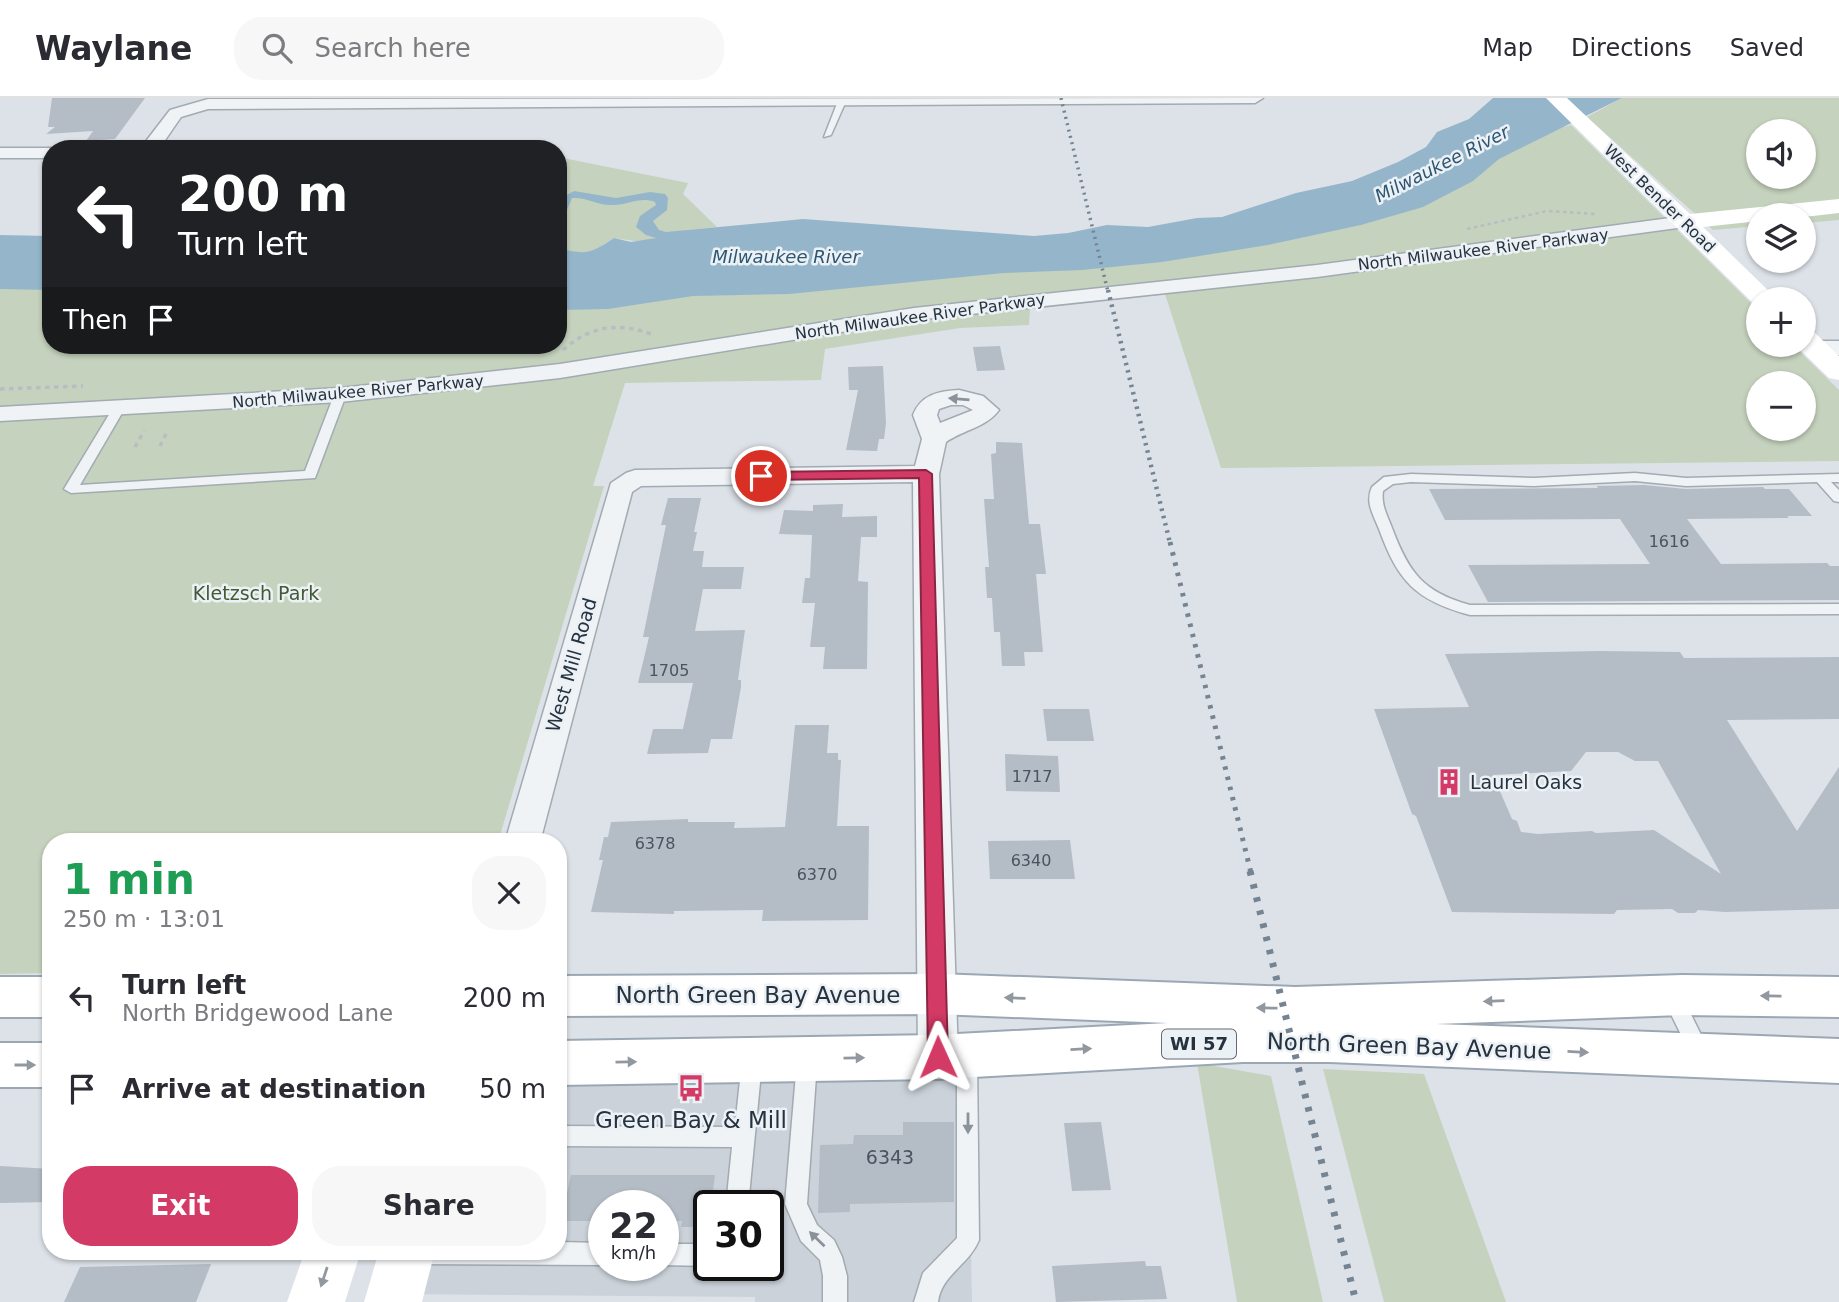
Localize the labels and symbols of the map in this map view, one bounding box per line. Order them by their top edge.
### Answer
water label: Milwaukee River [1371,120,1514,206]
street label: West Bender Road [1600,140,1719,256]
street label: North Milwaukee River Parkway [1357,225,1610,274]
water label: Milwaukee River [712,246,861,267]
street label: North Milwaukee River Parkway [794,290,1046,343]
street label: North Milwaukee River Parkway [231,371,485,412]
one-way arrow [948,393,970,404]
pin [731,446,791,506]
house number: 1616 [1649,532,1689,551]
park label: Kletzsch Park [193,582,319,604]
street label: West Mill Road [541,595,601,735]
house number: 1705 [649,661,689,680]
house number: 1717 [1012,767,1052,786]
building icon: Laurel Oaks [1434,767,1464,797]
place label: Laurel Oaks [1470,771,1582,793]
house number: 6378 [635,834,675,853]
house number: 6340 [1011,851,1051,870]
house number: 6370 [797,865,837,884]
street label: North Green Bay Avenue [616,982,900,1008]
one-way arrow [1760,990,1782,1002]
one-way arrow [1004,992,1026,1003]
one-way arrow [1483,996,1505,1007]
one-way arrow [1256,1002,1278,1014]
position arrow [901,1020,975,1094]
street label: North Green Bay Avenue [1266,1028,1552,1064]
road number: WI 57 [1162,1029,1236,1058]
one-way arrow [1070,1044,1092,1055]
one-way arrow [1567,1047,1589,1058]
one-way arrow [843,1052,865,1064]
one-way arrow [616,1056,638,1068]
one-way arrow [15,1059,37,1071]
bus stop icon: Green Bay & Mill [676,1073,706,1103]
place label: Green Bay & Mill [595,1107,787,1133]
one-way arrow [962,1113,974,1135]
house number: 6343 [866,1146,914,1168]
speed limit sign: 30 [693,1190,784,1281]
one-way arrow [809,1232,826,1248]
one-way arrow [319,1266,329,1287]

